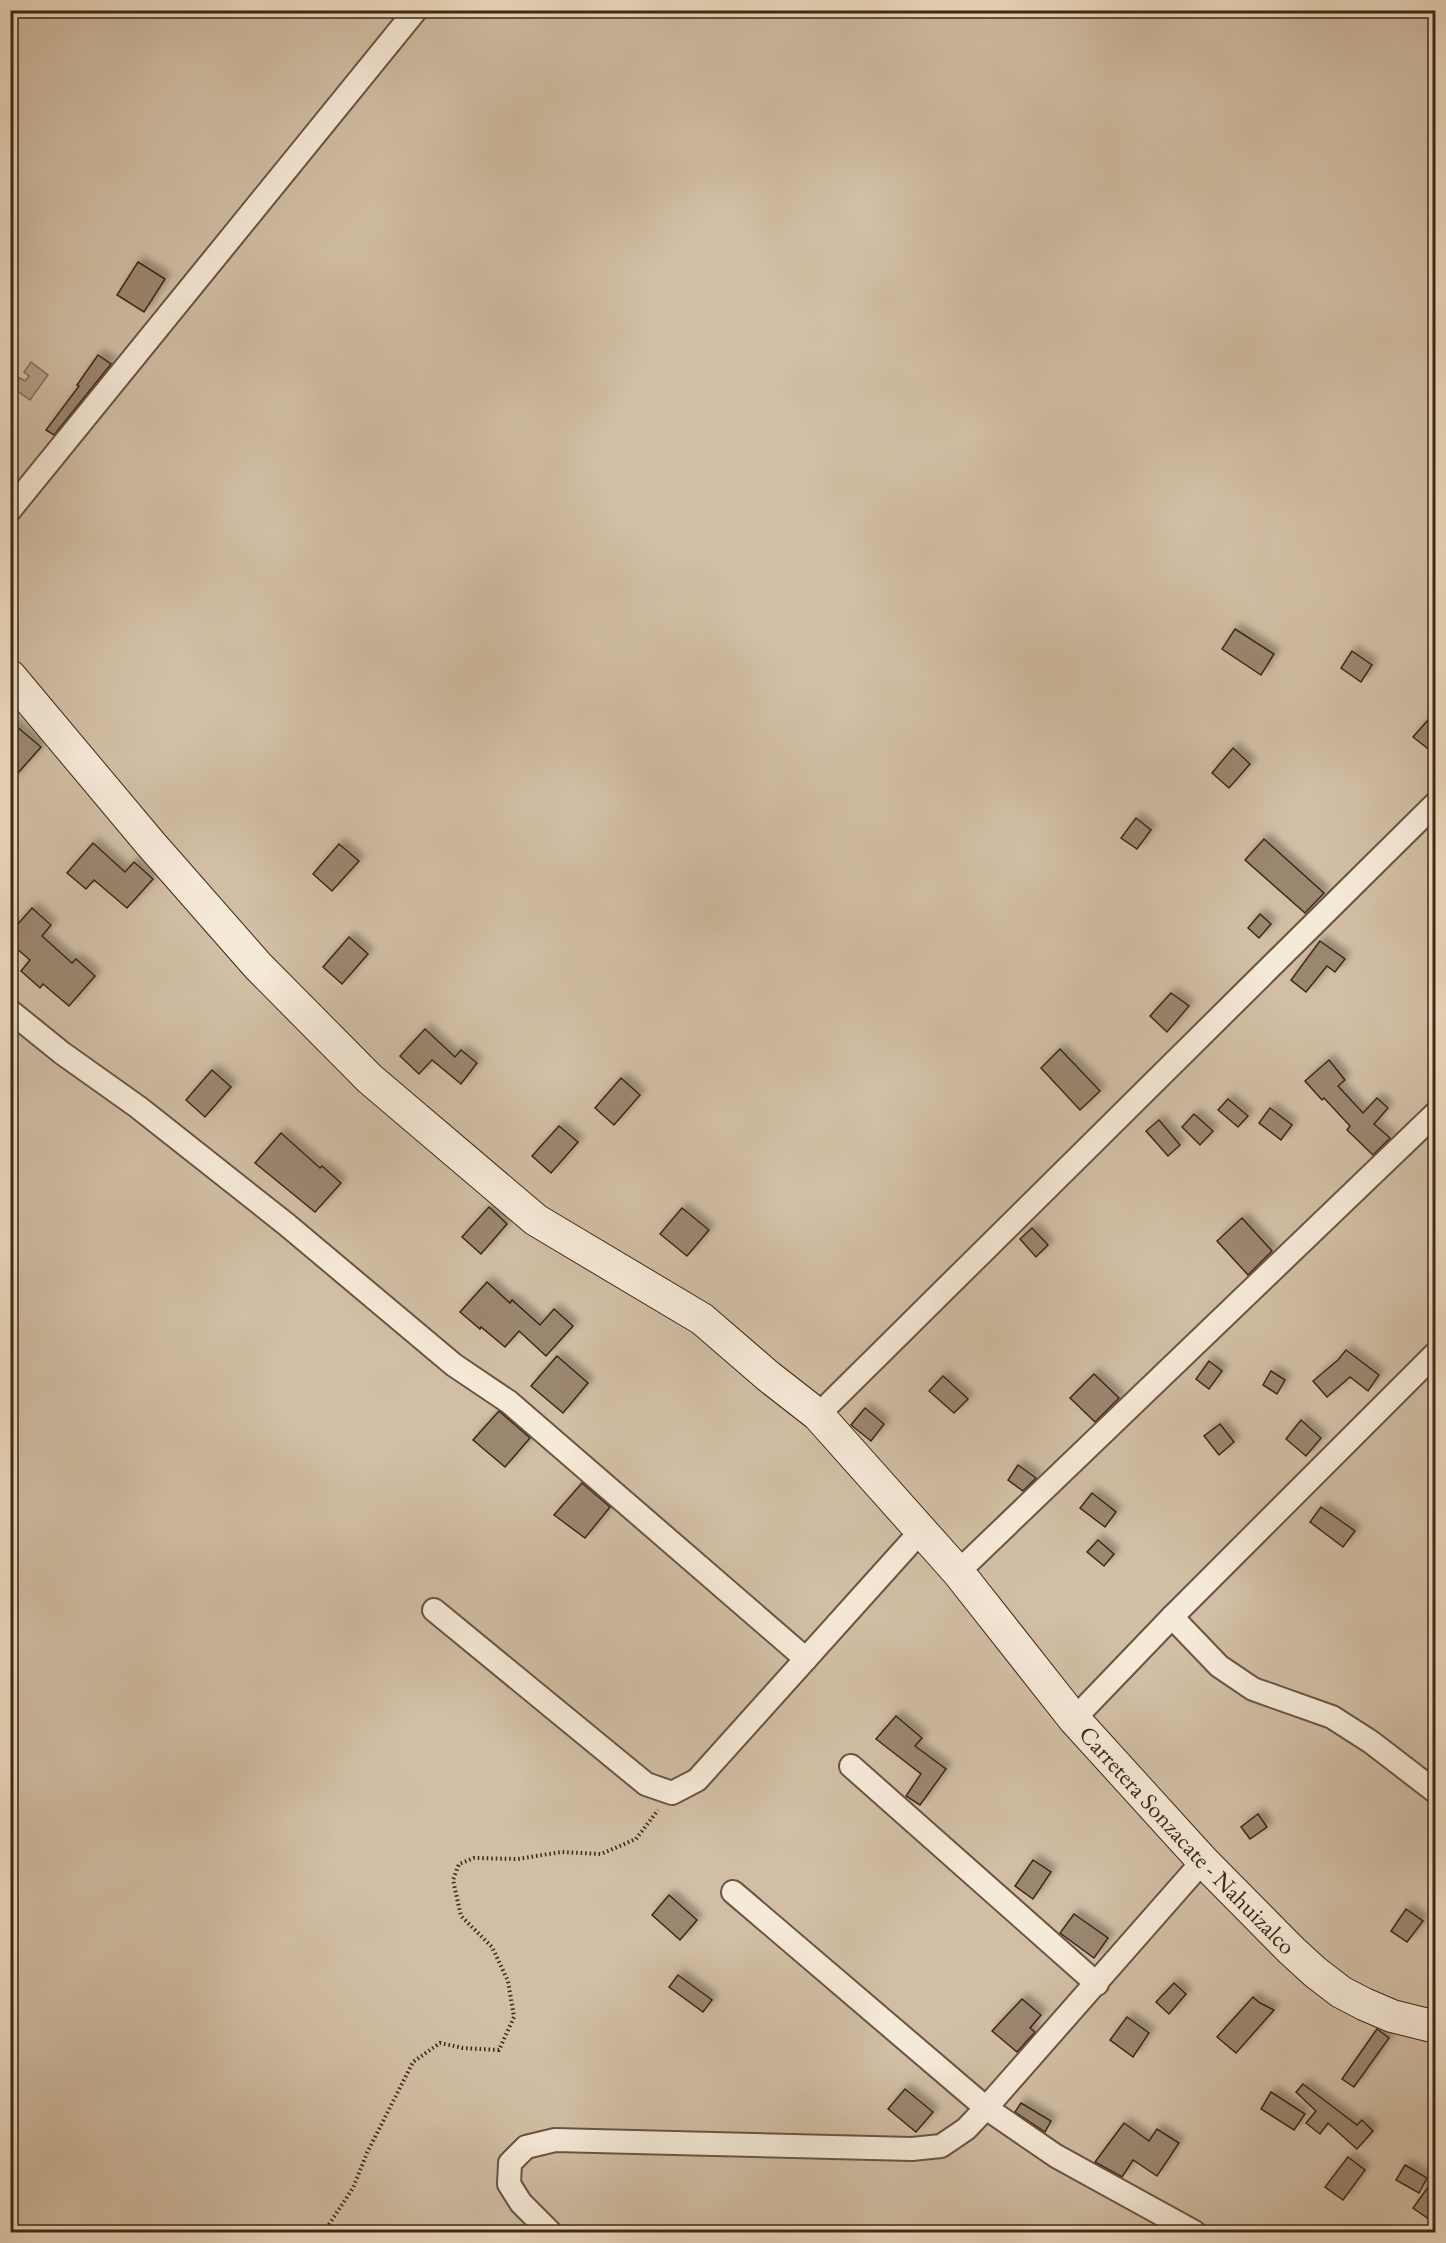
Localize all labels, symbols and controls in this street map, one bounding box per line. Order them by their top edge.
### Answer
street label: Carretera Sonzacate - Nahuizalco [1073,1719,1303,1961]

